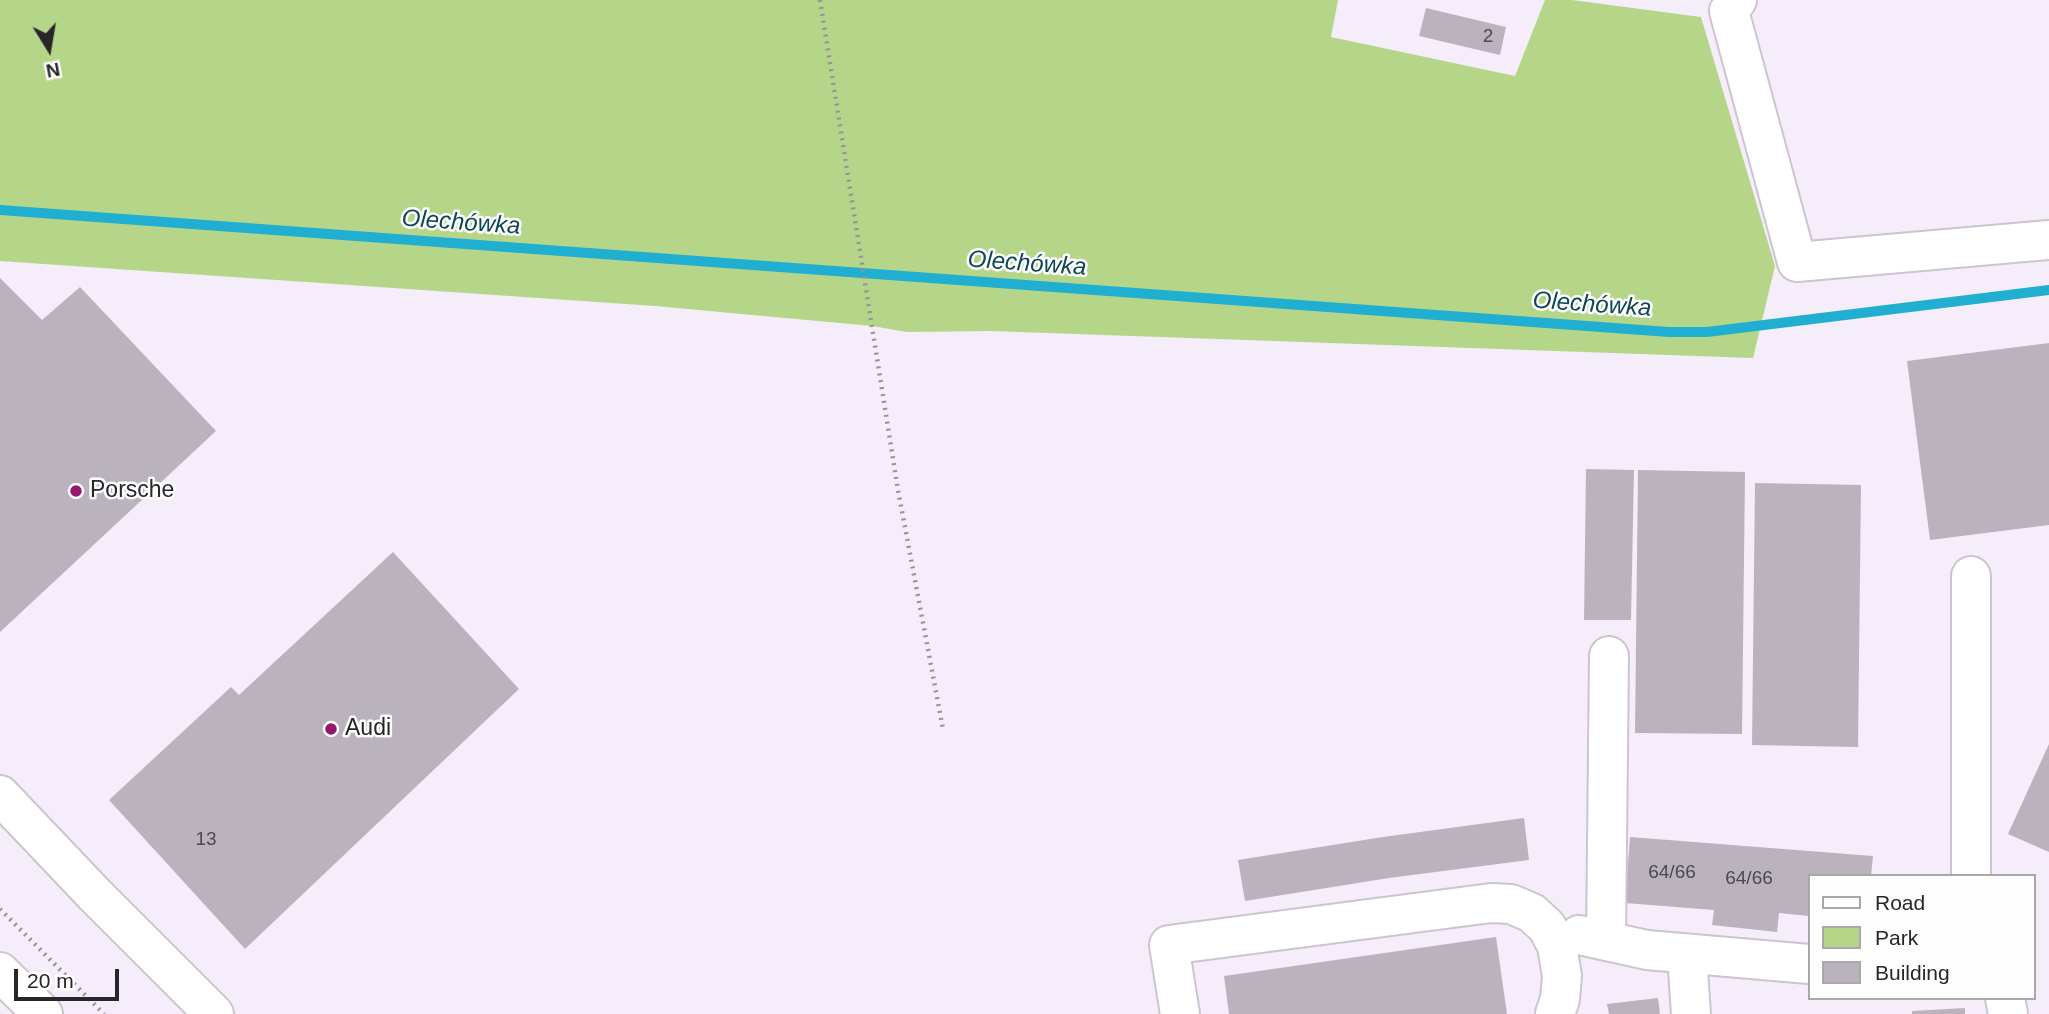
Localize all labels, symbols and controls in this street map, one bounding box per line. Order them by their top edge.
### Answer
north arrow [14,14,84,84]
house number: 2 [1483,26,1493,48]
text: N [44,58,62,82]
water label: Olechówka [401,204,521,242]
water label: Olechówka [967,245,1087,283]
water label: Olechówka [1532,286,1652,324]
place label: Porsche [90,477,174,505]
marker: Porsche [68,483,84,499]
place label: Audi [345,715,391,743]
marker: Audi [323,721,339,737]
house number: 13 [195,829,217,851]
house number: 64/66 [1648,862,1696,884]
house number: 64/66 [1725,868,1773,890]
legend [1808,874,2035,1000]
text: Road [1875,891,1925,914]
text: Park [1875,926,1918,949]
scale bar [18,954,122,998]
text: Building [1875,961,1950,984]
text: 20 m [27,969,74,992]

